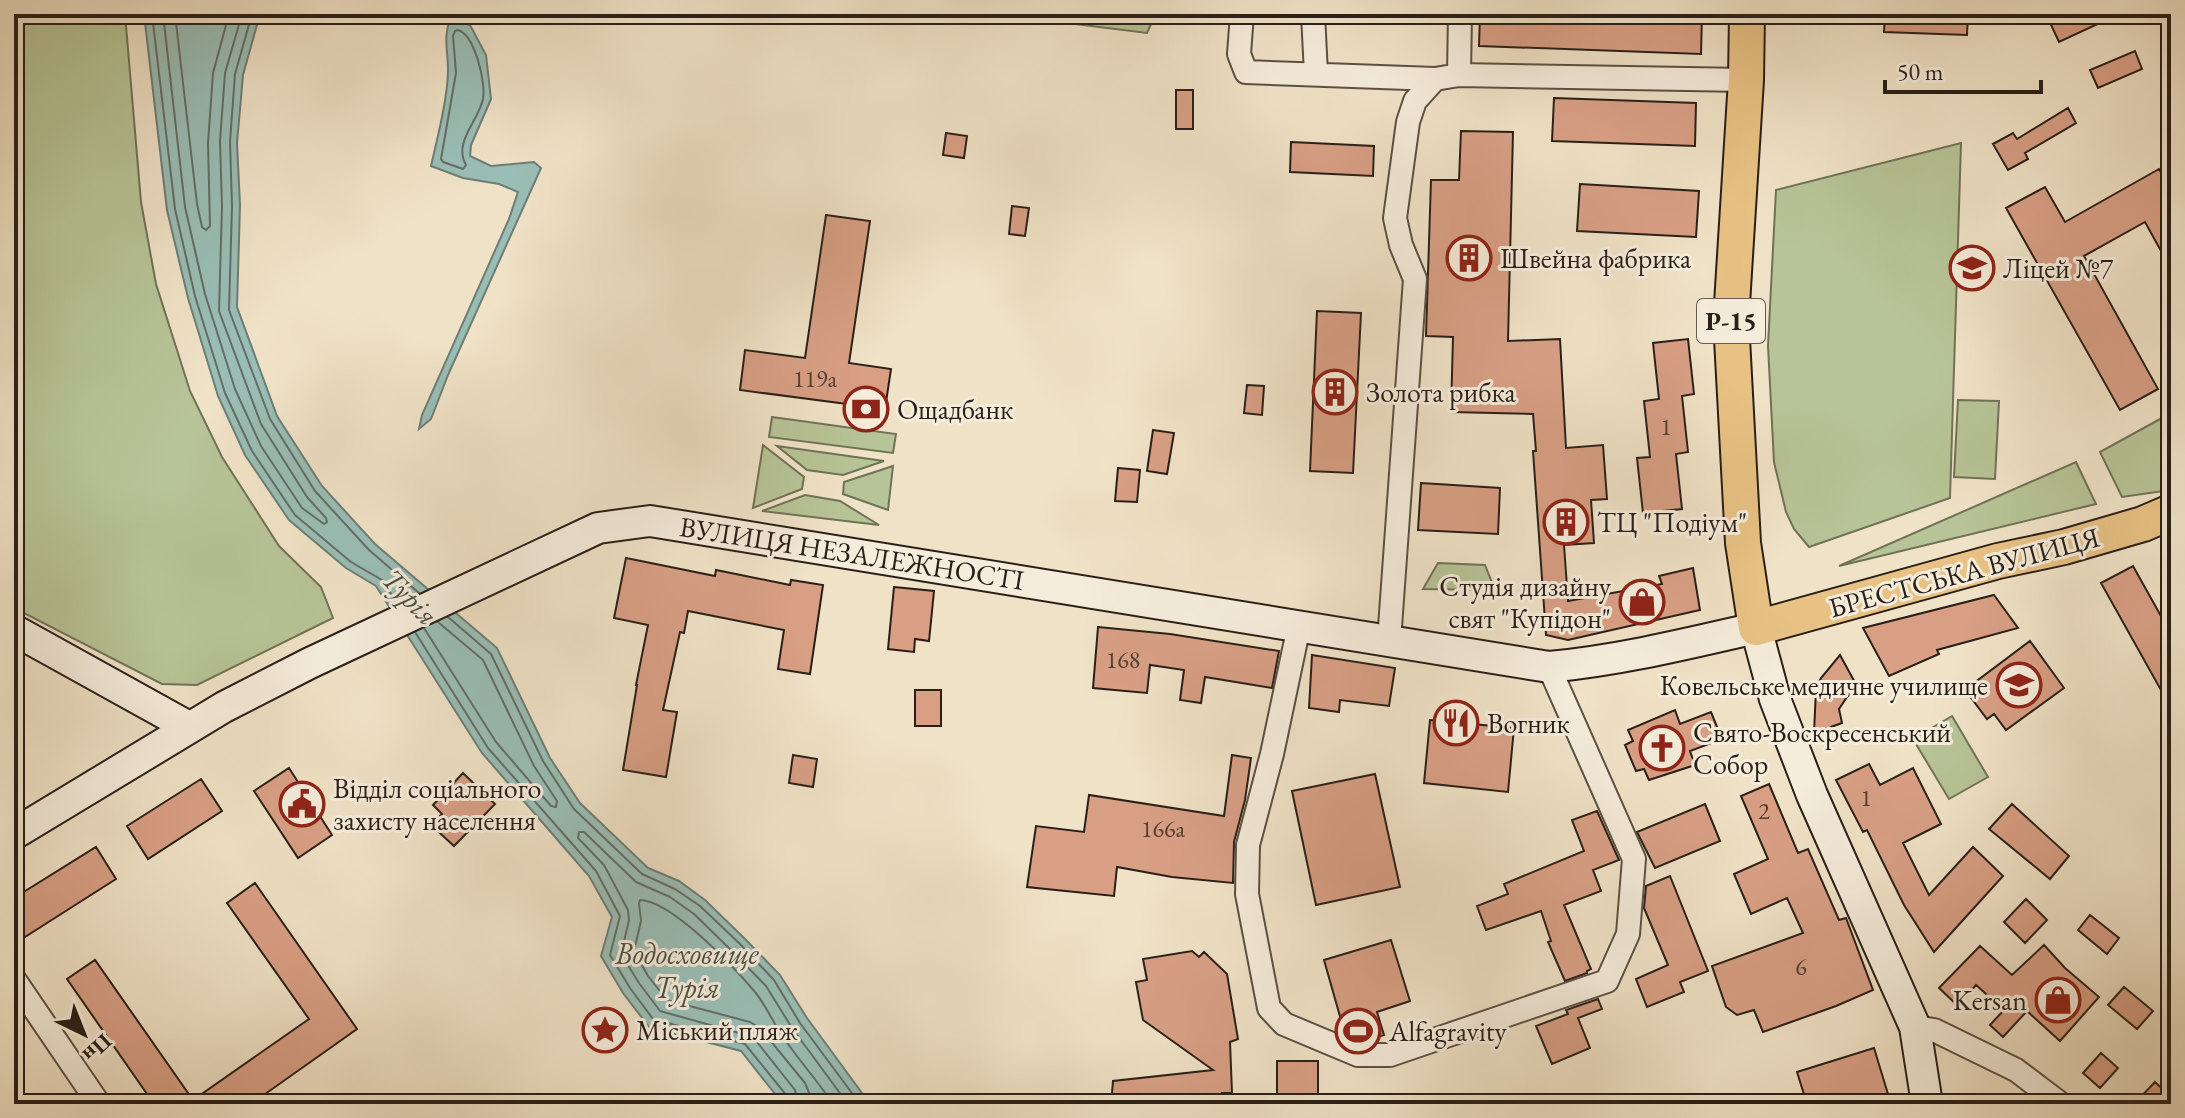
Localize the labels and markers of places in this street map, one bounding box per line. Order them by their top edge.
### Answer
building icon: Швейна фабрика [1445,234,1493,282]
place label: Швейна фабрика [1500,240,1692,276]
school or university icon: Ліцей №7 [1948,244,1996,292]
place label: Ліцей №7 [2003,250,2114,286]
building icon: Золота рибка [1311,368,1359,416]
place label: Золота рибка [1366,374,1517,410]
bank icon: Ощадбанк [842,385,890,433]
place label: Ощадбанк [897,391,1013,427]
building icon: ТЦ "Подіум" [1542,498,1590,546]
place label: ТЦ "Подіум" [1597,504,1747,540]
place label: Студія дизайну свят "Купідон" [1439,568,1612,636]
shop icon: Студія дизайну свят "Купідон" [1618,578,1666,626]
school or university icon: Ковельське медичне училище [1995,661,2043,709]
place label: Ковельське медичне училище [1660,667,1988,703]
restaurant icon: Вогник [1432,699,1480,747]
place label: Вогник [1487,705,1570,741]
place label: Свято-Воскресенський Собор [1693,714,1951,782]
church icon: Свято-Воскресенський Собор [1638,724,1686,772]
place label: Відділ соціального захисту населення [333,770,541,838]
public building icon: Відділ соціального захисту населення [278,780,326,828]
shop icon: Kersan [2034,976,2082,1024]
place label: Kersan [1953,982,2027,1018]
place icon: Міський пляж [581,1006,629,1054]
sports icon: Alfagravity [1334,1007,1382,1055]
place label: Міський пляж [636,1012,799,1048]
place label: Alfagravity [1388,1013,1508,1049]

